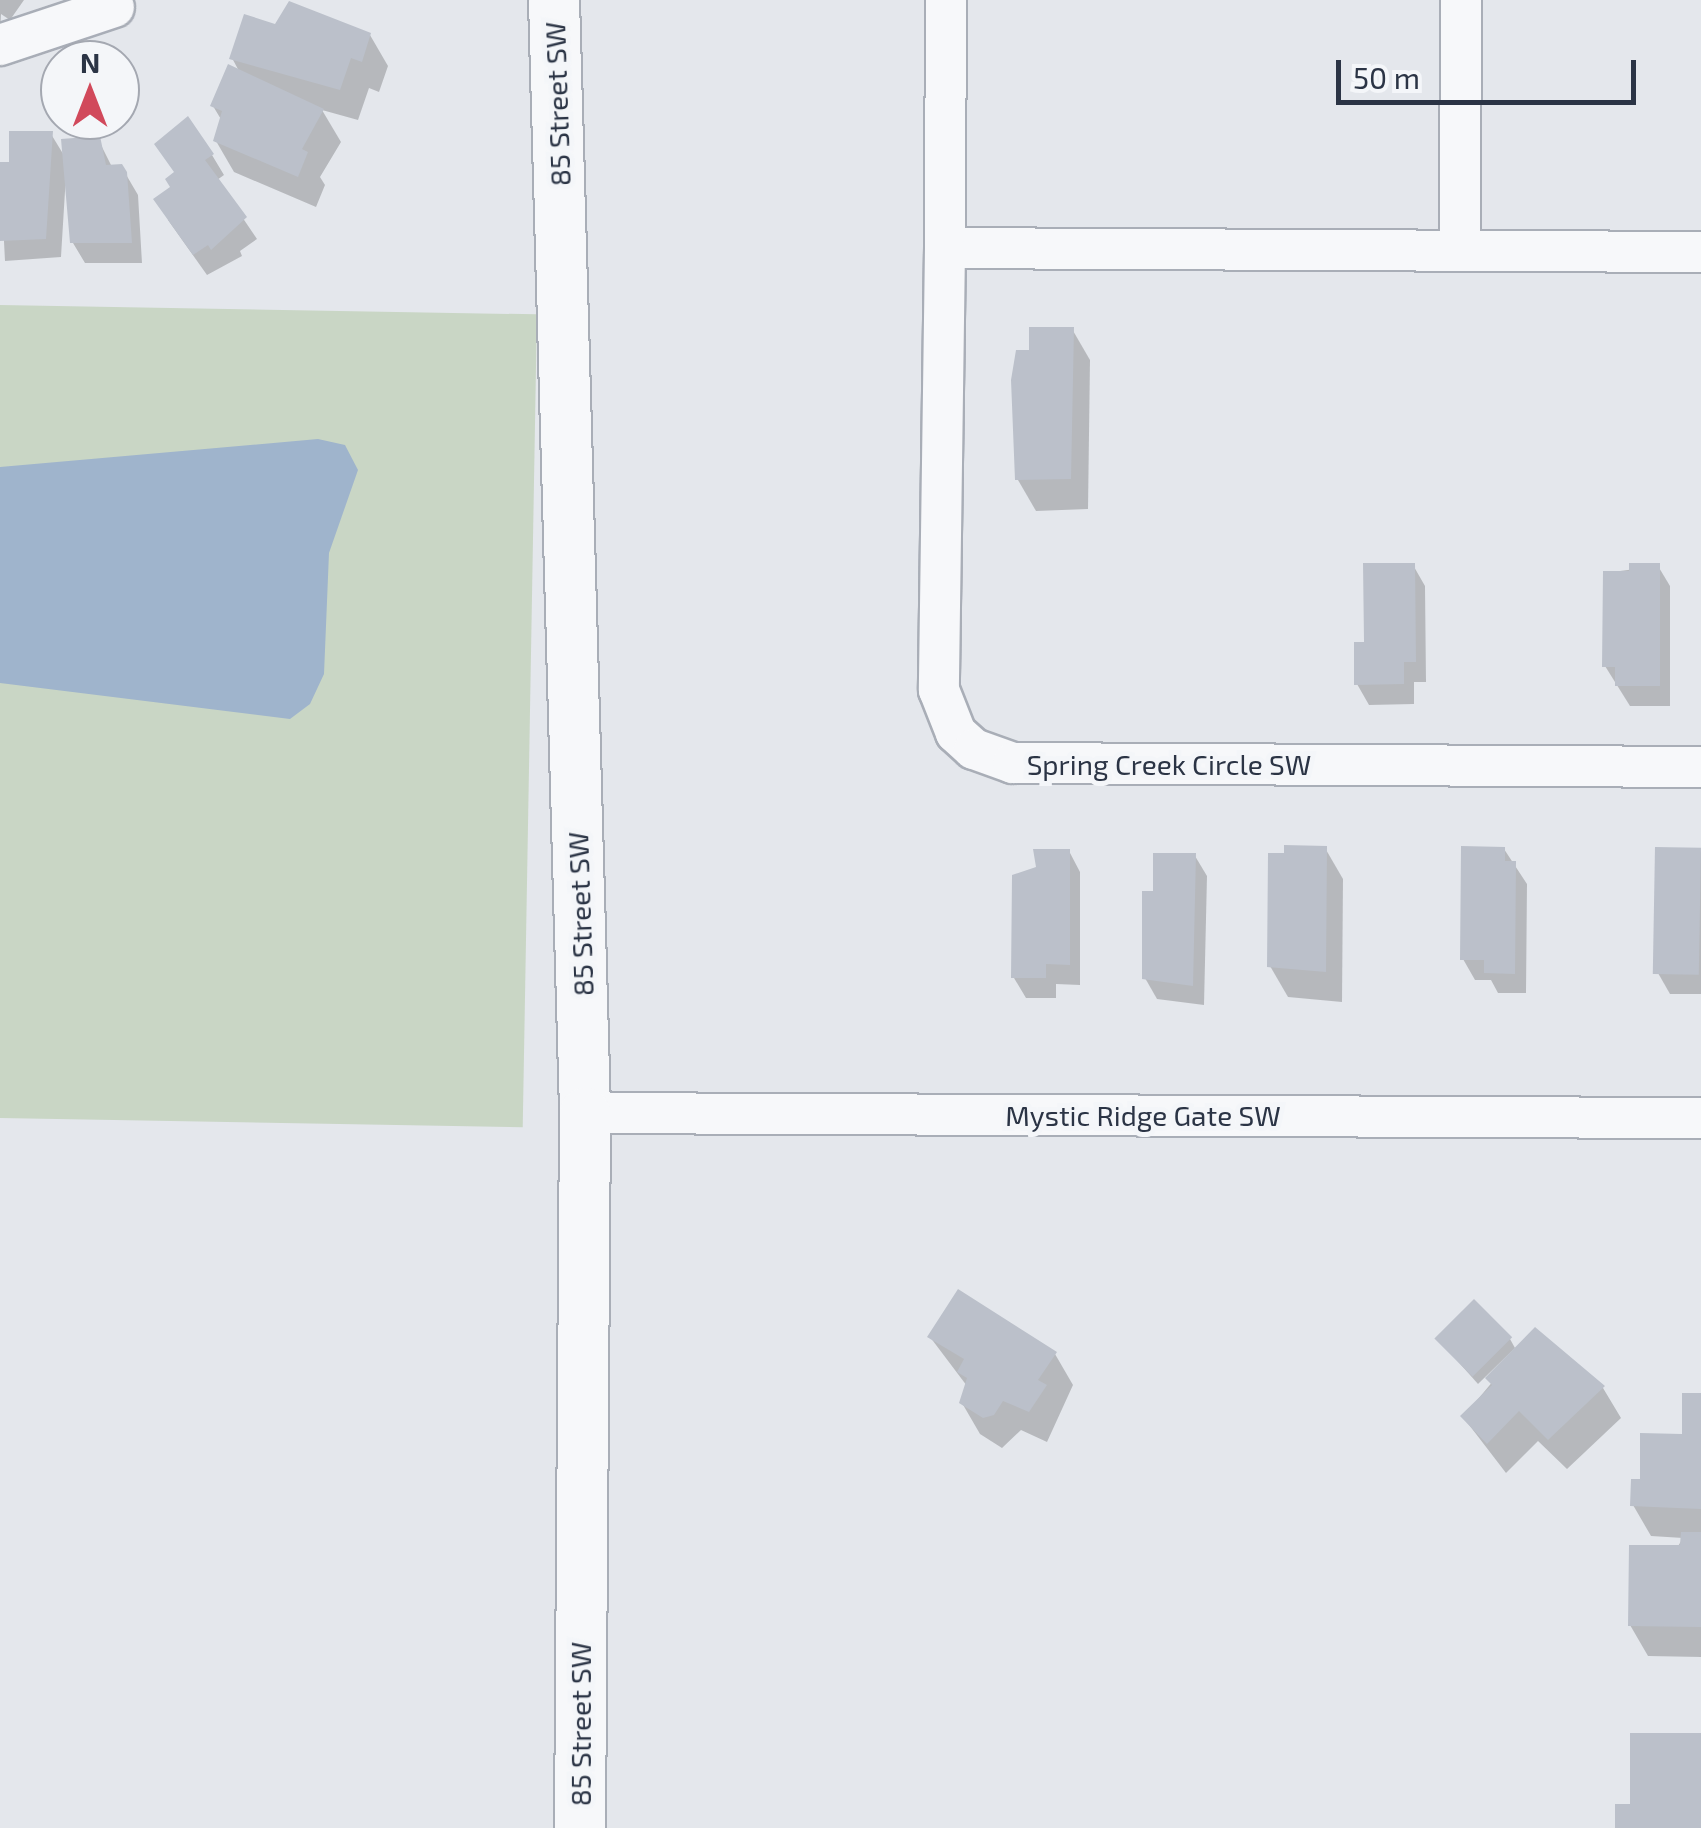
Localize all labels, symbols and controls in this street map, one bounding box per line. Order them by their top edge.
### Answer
street label: 85 Street SW [537,21,577,187]
north arrow [40,40,140,140]
scale bar [1341,40,1641,102]
text: N [80,45,100,79]
text: 50 m [1353,59,1420,95]
street label: Spring Creek Circle SW [1027,747,1311,781]
street label: 85 Street SW [560,831,600,997]
street label: Mystic Ridge Gate SW [1005,1098,1281,1132]
street label: 85 Street SW [563,1642,597,1806]

